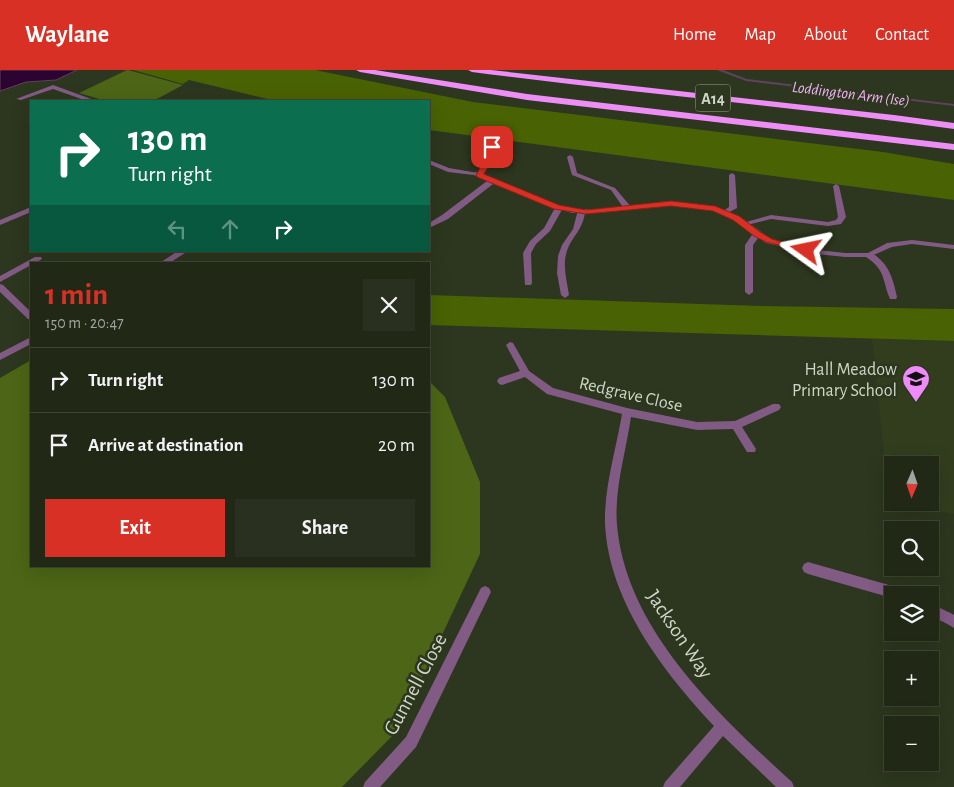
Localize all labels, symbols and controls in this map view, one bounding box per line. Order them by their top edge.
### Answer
text: Waylane [25,23,109,47]
text: Home [673,26,716,44]
text: Map [744,26,776,44]
text: About [804,26,847,44]
text: Contact [875,26,929,44]
water label: Loddington Arm (Ise) [791,79,911,109]
road number: A14 [696,84,730,112]
icon: right [45,120,110,185]
text: 130 m [128,122,207,157]
pin [471,126,513,168]
icon: arrive [478,133,506,161]
text: Turn right [128,163,212,185]
icon: left [163,215,191,243]
icon: ahead [216,215,244,243]
icon: right [269,215,297,243]
position arrow [779,223,831,275]
button: close [363,279,415,331]
text: 1 min [45,280,108,310]
text: 150 m · 20:47 [45,315,124,331]
place label: Hall Meadow Primary School [792,361,897,400]
school or university icon: Hall Meadow Primary School [901,364,931,403]
icon: right [45,366,73,394]
text: Turn right [88,371,163,390]
text: 130 m [372,371,415,390]
street label: Redgrave Close [577,374,684,416]
icon: arrive [45,431,73,459]
text: Arrive at destination [88,436,244,455]
text: 20 m [378,436,415,455]
north arrow [884,456,939,511]
map controls [884,456,939,771]
button: Exit [45,499,225,557]
button: Share [235,499,415,557]
button: search [884,521,939,576]
street label: Jackson Way [642,586,717,682]
button: layers [884,586,939,641]
street label: Gunnell Close [380,630,451,738]
button: + [884,651,939,706]
button: − [884,716,939,771]

